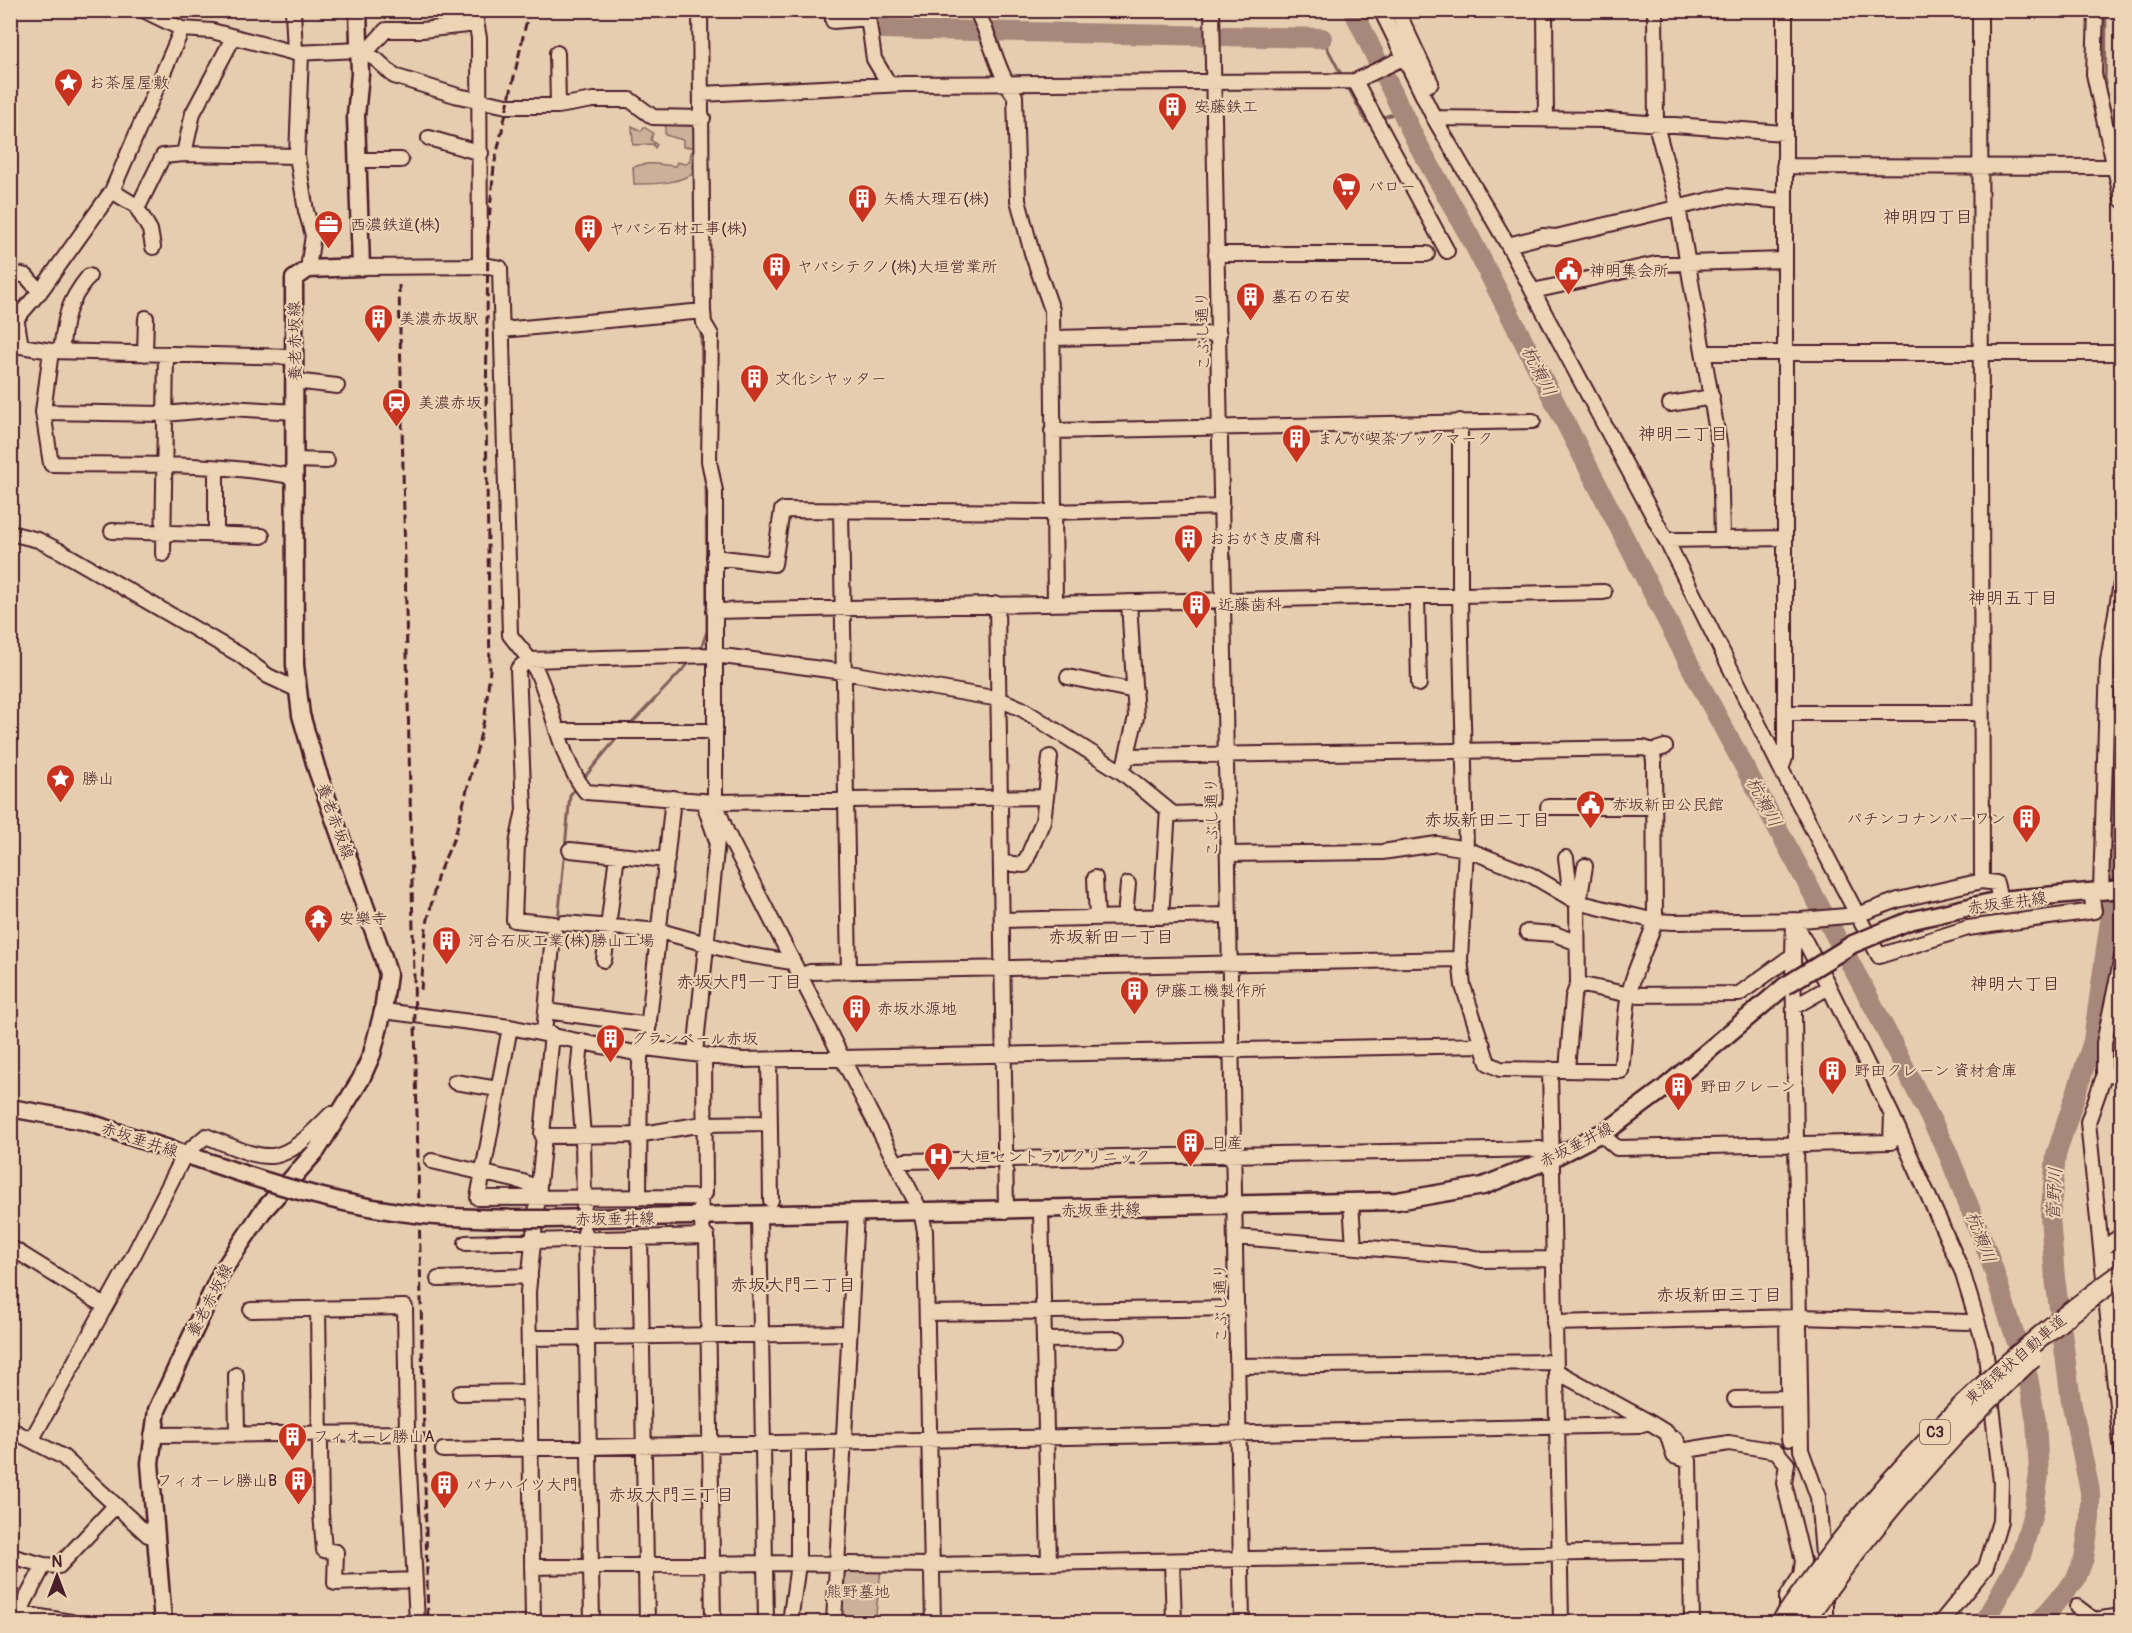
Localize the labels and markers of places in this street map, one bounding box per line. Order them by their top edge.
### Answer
place icon: お茶屋屋敷 [52,66,84,108]
place label: お茶屋屋敷 [89,73,169,93]
building icon: 安藤鉄工 [1157,90,1189,132]
place label: 安藤鉄工 [1194,97,1258,117]
supermarket icon: バロー [1331,170,1363,212]
place label: バロー [1368,177,1416,197]
building icon: 矢橋大理石(株) [846,182,878,224]
place label: 矢橋大理石(株) [883,189,990,209]
office icon: 西濃鉄道(株) [313,208,345,250]
building icon: ヤバシ石材工事(株) [572,212,604,254]
place label: 西濃鉄道(株) [350,215,441,235]
place label: ヤバシ石材工事(株) [609,219,748,239]
building icon: ヤバシテクノ(株)大垣営業所 [760,250,792,292]
public building icon: 神明集会所 [1552,254,1584,296]
place label: ヤバシテクノ(株)大垣営業所 [797,257,997,277]
place label: 神明集会所 [1589,261,1669,281]
building icon: 墓石の石安 [1234,280,1266,322]
place label: 墓石の石安 [1271,287,1351,307]
building icon: 美濃赤坂駅 [362,302,394,344]
place label: 美濃赤坂駅 [399,309,479,329]
building icon: 文化シヤッター [738,362,770,404]
place label: 文化シヤッター [775,369,887,389]
station icon: 美濃赤坂 [381,386,413,428]
place label: 美濃赤坂 [418,393,482,413]
building icon: まんが喫茶ブックマーク [1280,422,1312,464]
place label: まんが喫茶ブックマーク [1317,429,1493,449]
building icon: おおがき皮膚科 [1172,522,1204,564]
place label: おおがき皮膚科 [1209,529,1321,549]
building icon: 近藤歯科 [1181,588,1213,630]
place label: 近藤歯科 [1218,595,1282,615]
place icon: 勝山 [45,762,77,804]
place label: 勝山 [82,769,114,789]
public building icon: 赤坂新田公民館 [1575,788,1607,830]
place label: 赤坂新田公民館 [1612,795,1724,815]
building icon: パチンコナンバーワン [2011,802,2043,844]
place label: パチンコナンバーワン [1847,809,2006,829]
temple icon: 安樂寺 [302,902,334,944]
place label: 安樂寺 [339,909,387,929]
building icon: 河合石灰工業(株)勝山工場 [431,924,463,966]
place label: 河合石灰工業(株)勝山工場 [468,931,655,951]
building icon: 伊藤工機製作所 [1118,974,1150,1016]
place label: 伊藤工機製作所 [1155,981,1267,1001]
building icon: 赤坂水源地 [840,992,872,1034]
place label: 赤坂水源地 [877,999,957,1019]
building icon: グランベール赤坂 [594,1022,626,1064]
place label: グランベール赤坂 [631,1029,758,1049]
building icon: 野田クレーン 資材倉庫 [1817,1054,1849,1096]
place label: 野田クレーン 資材倉庫 [1854,1061,2017,1081]
building icon: 野田クレーン [1663,1070,1695,1112]
place label: 野田クレーン [1700,1077,1796,1097]
building icon: 日産 [1174,1126,1206,1168]
place label: 日産 [1211,1133,1243,1153]
hospital icon: 大垣セントラルクリニック [922,1140,954,1182]
place label: 大垣セントラルクリニック [959,1147,1150,1167]
building icon: フィオーレ勝山A [276,1420,308,1462]
place label: フィオーレ勝山A [313,1427,435,1447]
building icon: フィオーレ勝山B [282,1464,314,1506]
building icon: パナハイツ大門 [429,1468,461,1510]
place label: フィオーレ勝山B [157,1471,277,1491]
place label: パナハイツ大門 [466,1475,578,1495]

